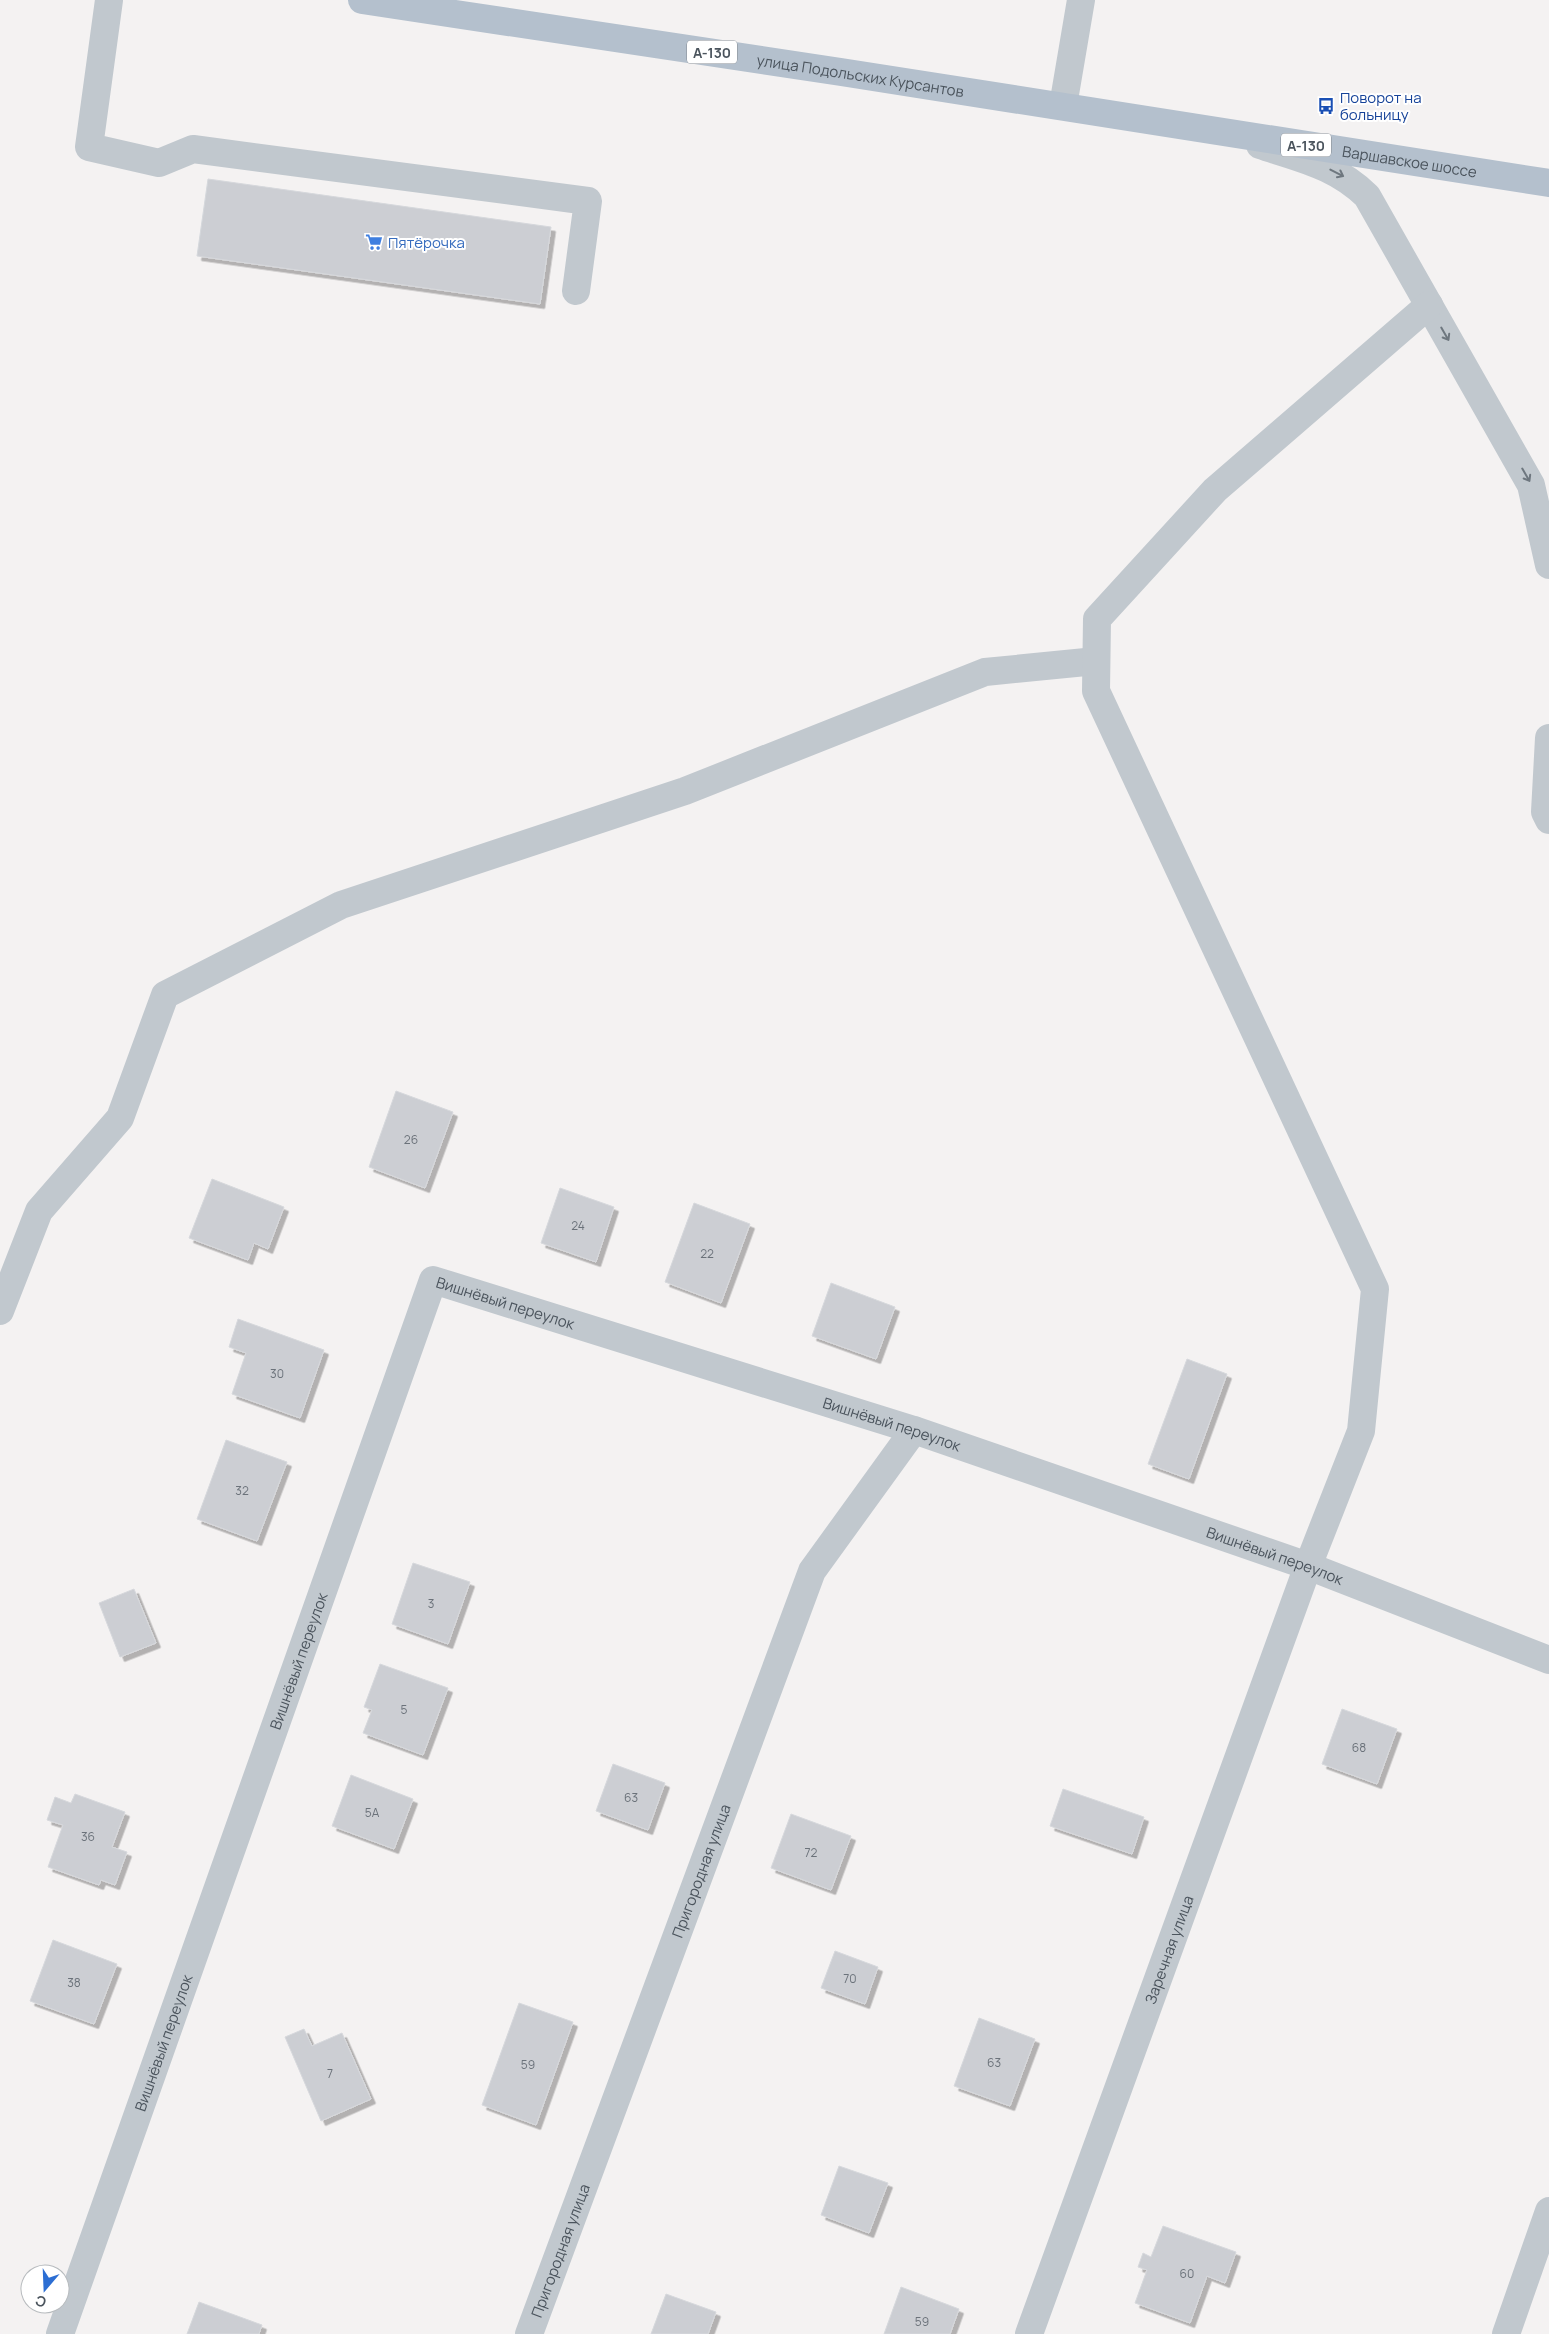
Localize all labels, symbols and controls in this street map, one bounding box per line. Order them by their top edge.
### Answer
road number: А-130 [687,41,737,64]
street label: улица Подольских Курсантов [755,49,965,102]
place label: Поворот на больницу [1340,87,1422,125]
bus stop icon: Поворот на больницу [1316,96,1336,116]
road number: А-130 [1281,134,1331,156]
street label: Варшавское шоссе [1341,140,1479,182]
one-way arrow [1329,169,1344,178]
supermarket icon: Пятёрочка [364,232,384,252]
place label: Пятёрочка [388,232,465,253]
one-way arrow [1440,327,1450,342]
one-way arrow [1521,468,1531,482]
house number: 26 [404,1131,418,1148]
house number: 24 [571,1217,585,1234]
house number: 22 [700,1245,714,1262]
street label: Вишнёвый переулок [434,1271,578,1334]
house number: 30 [270,1365,284,1382]
street label: Вишнёвый переулок [820,1392,964,1456]
house number: 32 [235,1482,249,1499]
street label: Вишнёвый переулок [1204,1521,1347,1590]
street label: Вишнёвый переулок [264,1589,332,1732]
house number: 3 [428,1595,434,1612]
house number: 5 [401,1701,408,1718]
house number: 68 [1352,1739,1366,1756]
house number: 63 [624,1789,638,1806]
street label: Пригородная улица [666,1801,735,1941]
house number: 5А [365,1804,380,1821]
house number: 36 [81,1828,95,1845]
house number: 72 [805,1844,818,1861]
street label: Заречная улица [1139,1892,1198,2007]
house number: 70 [843,1970,857,1987]
street label: Вишнёвый переулок [129,1971,197,2114]
house number: 38 [67,1974,81,1991]
house number: 63 [987,2054,1001,2071]
house number: 59 [521,2056,535,2073]
house number: 7 [327,2065,333,2082]
street label: Пригородная улица [526,2181,594,2320]
north arrow [20,2264,70,2314]
house number: 60 [1180,2265,1194,2282]
text: С [33,2291,49,2312]
house number: 59 [915,2313,929,2330]

